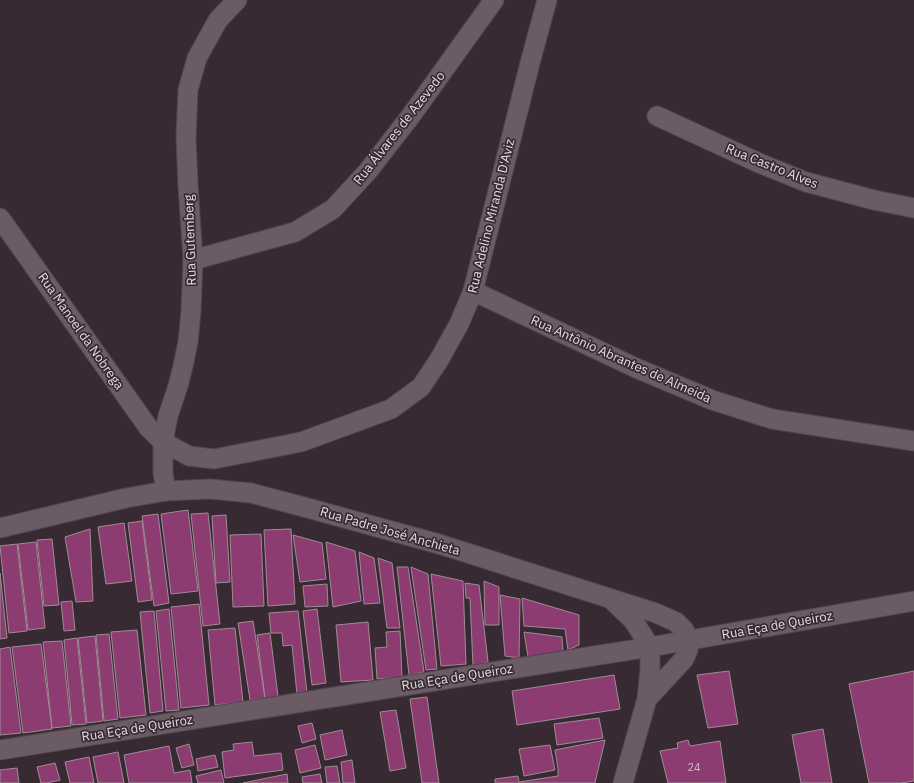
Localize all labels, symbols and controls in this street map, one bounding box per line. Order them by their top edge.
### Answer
street label: Rua Álvares de Azevedo [349,68,449,188]
street label: Rua Adelino Miranda D'Aviz [464,137,518,295]
street label: Rua Castro Alves [723,140,821,192]
street label: Rua Gutemberg [180,194,200,286]
street label: Rua Manoel da Nobrega [34,269,128,393]
street label: Rua Antônio Abrantes de Almeida [528,311,714,407]
street label: Rua Padre José Anchieta [318,503,462,559]
street label: Rua Eça de Queiroz [720,607,834,643]
street label: Rua Eça de Queiroz [400,660,514,694]
street label: Rua Eça de Queiroz [80,711,194,745]
house number: 24 [687,760,701,774]

